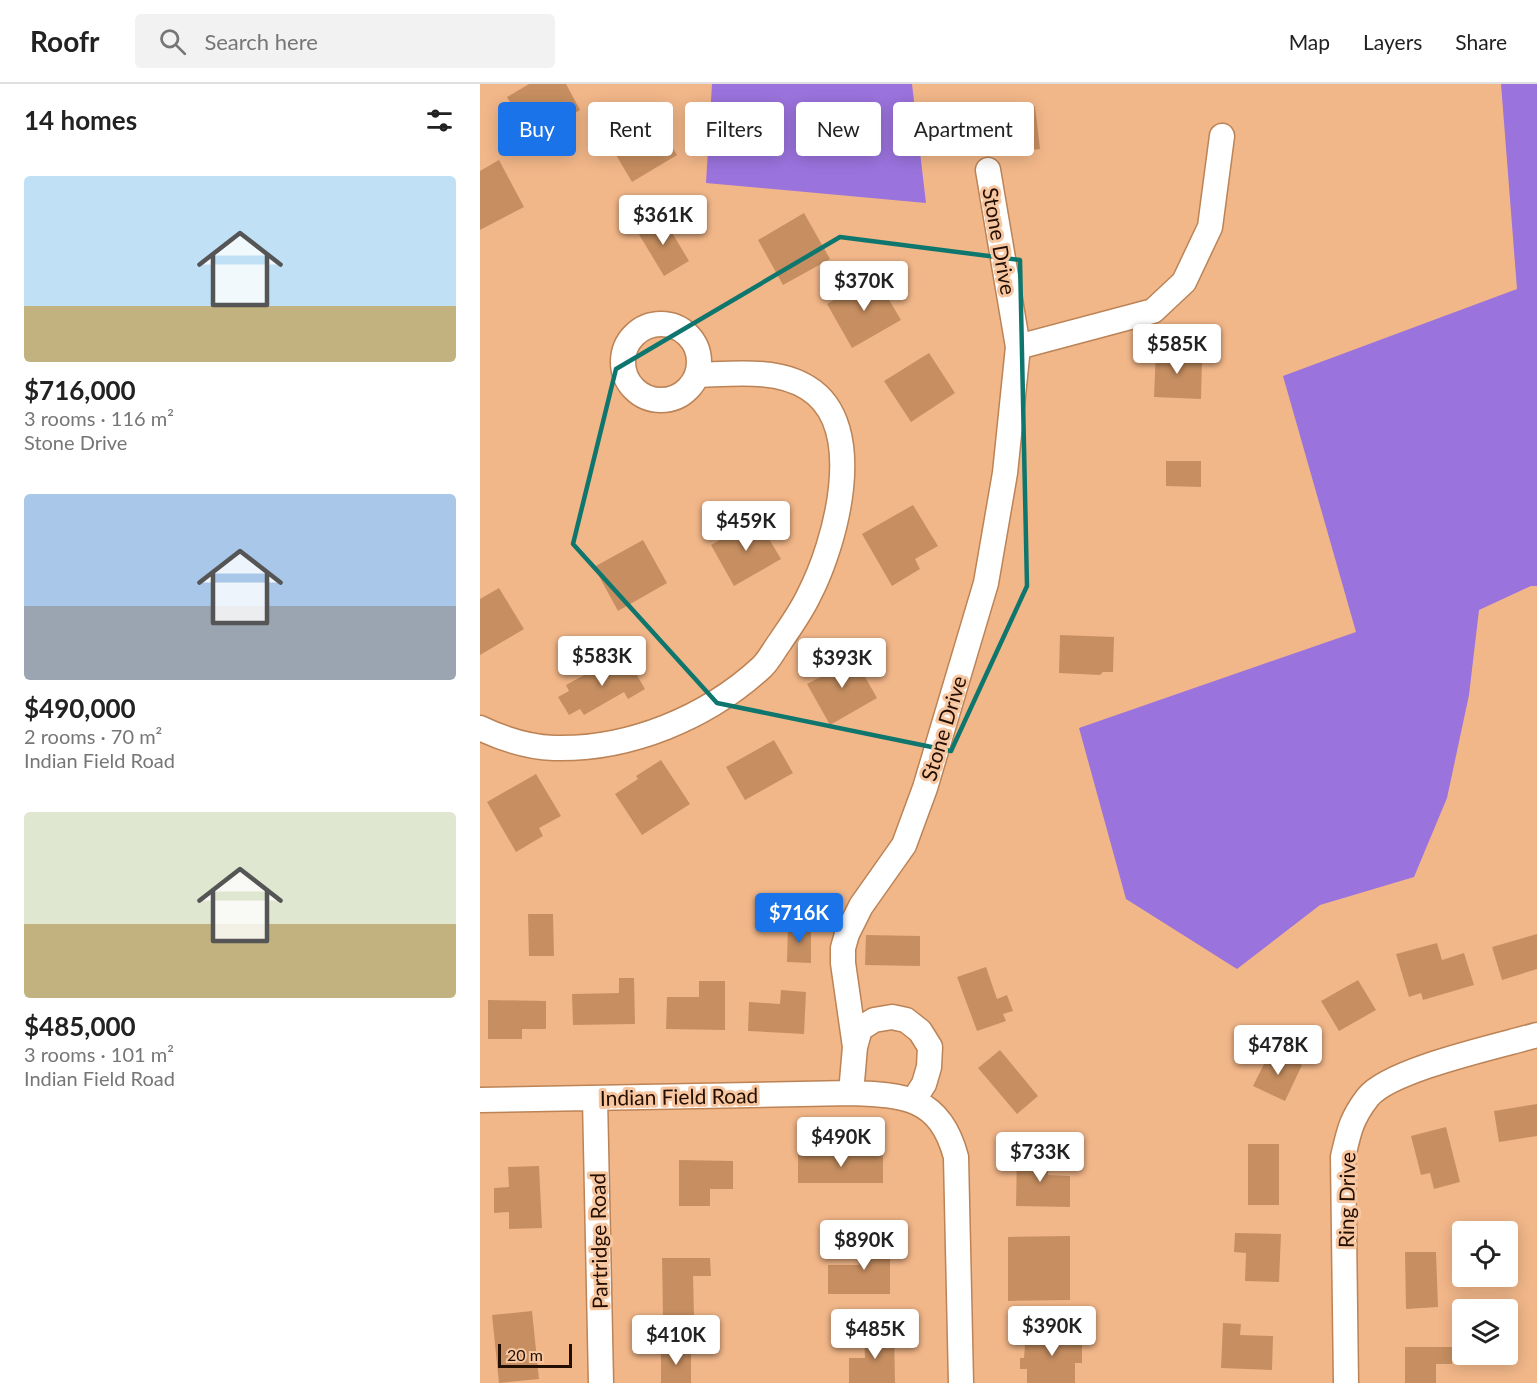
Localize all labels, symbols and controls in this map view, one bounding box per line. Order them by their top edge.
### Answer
search box [135,14,555,68]
text: Roofr [30,24,99,58]
icon: search [156,25,189,58]
text: Search here [204,28,318,55]
text: Map [1289,29,1330,54]
text: Layers [1363,29,1422,54]
text: Share [1455,29,1507,54]
chip: Buy [498,102,576,156]
chip: Rent [588,102,673,156]
chip: Filters [685,102,784,156]
chip: New [796,102,881,156]
chip: Apartment [893,102,1034,156]
text: 14 homes [24,104,137,136]
icon: filters [423,104,456,137]
street label: Stone Drive [978,185,1022,297]
pin: $361K [621,195,705,246]
text: $361K [633,202,693,226]
icon: home [186,215,294,323]
pin: $370K [822,261,906,312]
text: $370K [834,268,894,292]
pin: $585K [1135,324,1219,375]
text: $585K [1147,331,1207,355]
text: $716,000 [24,374,136,406]
text: 3 rooms · 116 m² [24,406,174,430]
text: Stone Drive [24,430,127,454]
pin: $459K [704,501,788,552]
text: $459K [716,508,776,532]
icon: home [186,533,294,641]
pin: $583K [560,636,644,687]
pin: $393K [800,638,884,689]
text: $583K [572,643,632,667]
text: $393K [812,645,872,669]
street label: Stone Drive [915,672,971,784]
text: $490,000 [24,692,136,724]
text: 2 rooms · 70 m² [24,724,162,748]
text: Indian Field Road [24,748,175,772]
icon: home [186,851,294,959]
pin: $716K [757,893,841,944]
text: $716K [769,900,829,924]
text: $485,000 [24,1010,136,1042]
pin: $478K [1236,1025,1320,1076]
text: $478K [1248,1032,1308,1056]
text: 3 rooms · 101 m² [24,1042,174,1066]
text: Indian Field Road [24,1066,175,1090]
street label: Indian Field Road [600,1082,758,1110]
pin: $490K [799,1117,883,1168]
text: $490K [811,1124,871,1148]
pin: $733K [998,1132,1082,1183]
text: $733K [1010,1139,1070,1163]
street label: Ring Drive [1333,1152,1359,1248]
street label: Partridge Road [584,1173,612,1309]
pin: $890K [822,1220,906,1271]
map controls [1452,1221,1518,1365]
button: locate [1452,1221,1518,1287]
text: $890K [834,1227,894,1251]
button: layers [1452,1299,1518,1365]
pin: $390K [1010,1306,1094,1357]
pin: $485K [833,1309,917,1360]
text: $390K [1022,1313,1082,1337]
pin: $410K [634,1315,718,1366]
text: $485K [845,1316,905,1340]
text: $410K [646,1322,706,1346]
scale bar [498,1341,572,1368]
text: 20 m [507,1345,543,1364]

